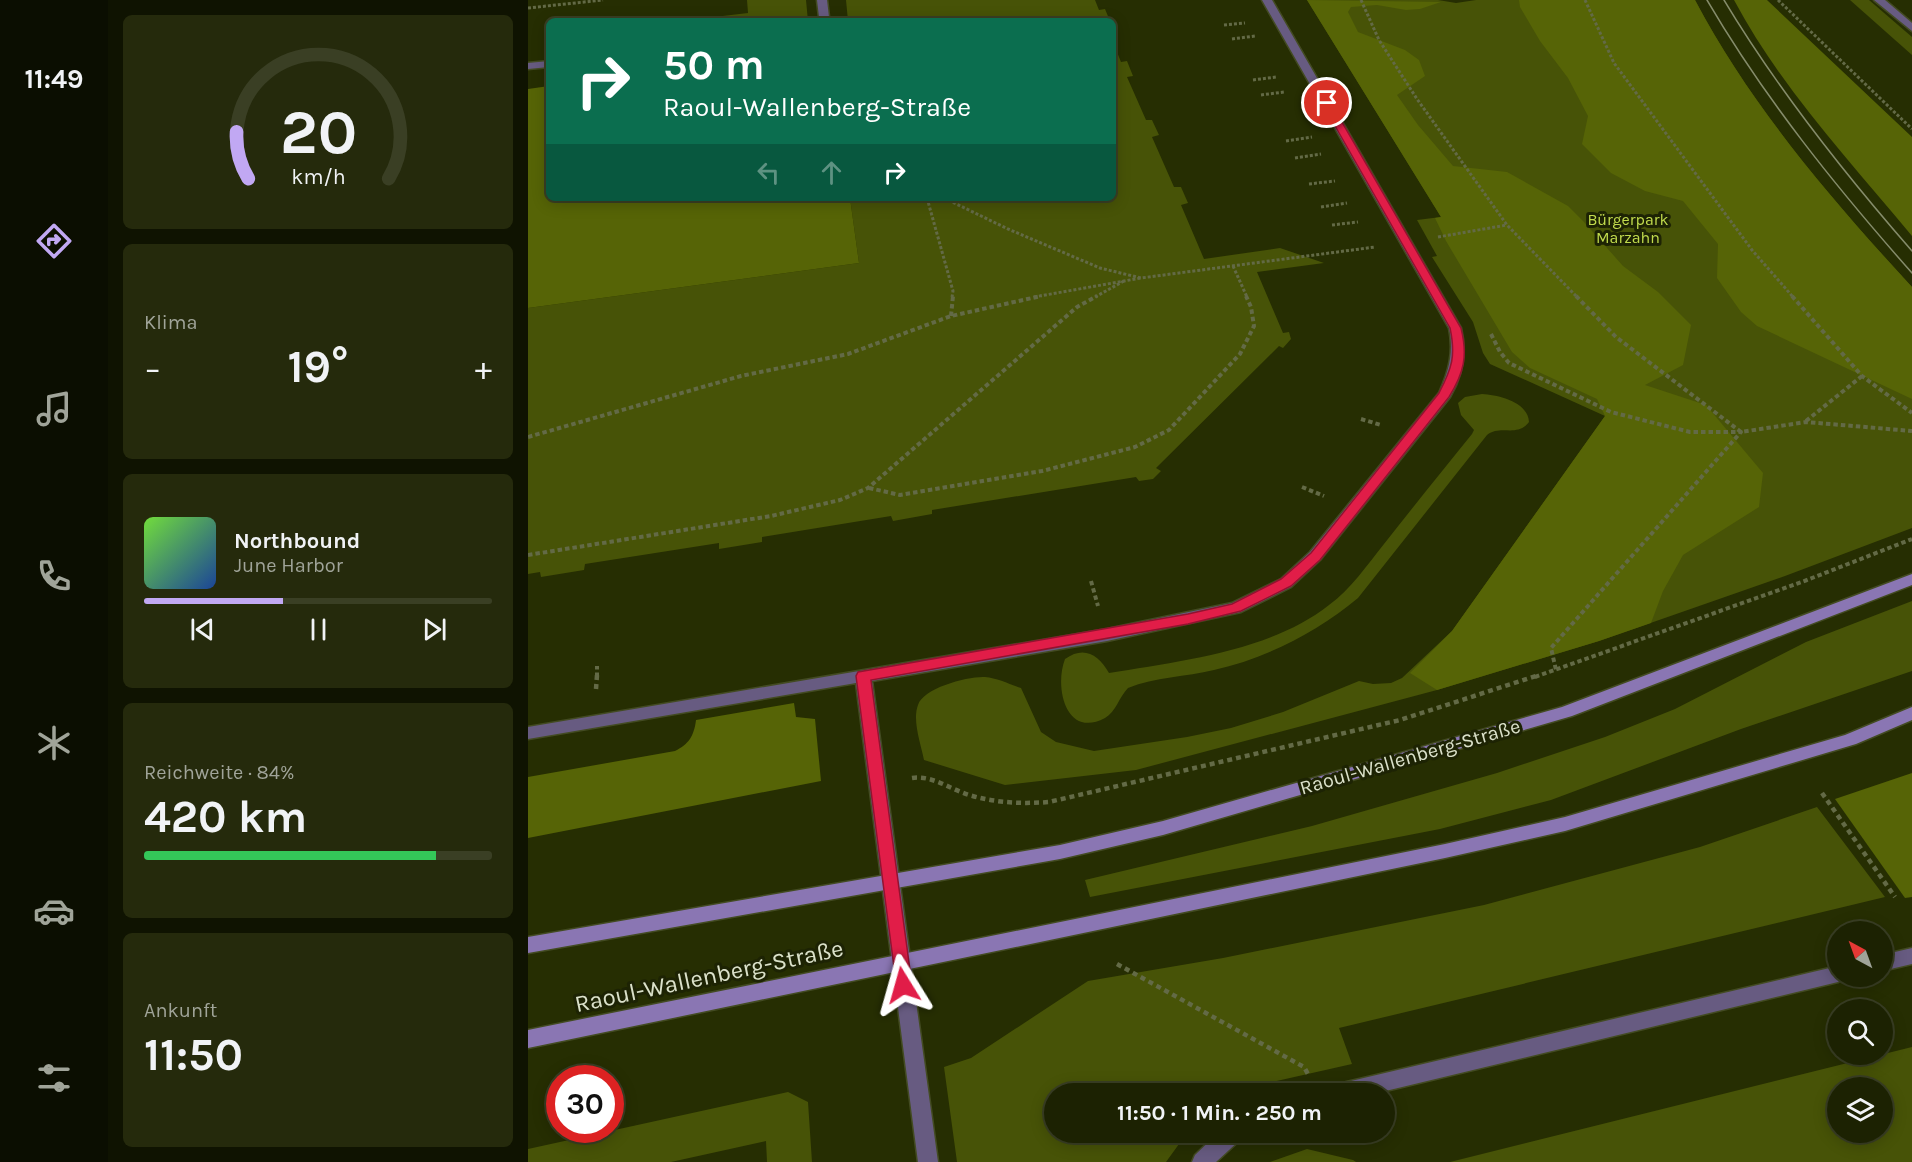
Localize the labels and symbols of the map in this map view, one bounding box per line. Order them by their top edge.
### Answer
pin [1301,77,1352,128]
park label: Bürgerpark Marzahn [1587,210,1669,247]
street label: Raoul-Wallenberg-Straße [1297,714,1523,800]
north arrow [1827,921,1893,987]
street label: Raoul-Wallenberg-Straße [572,934,846,1018]
position arrow [871,953,935,1017]
speed limit sign: 30 [546,1065,624,1143]

